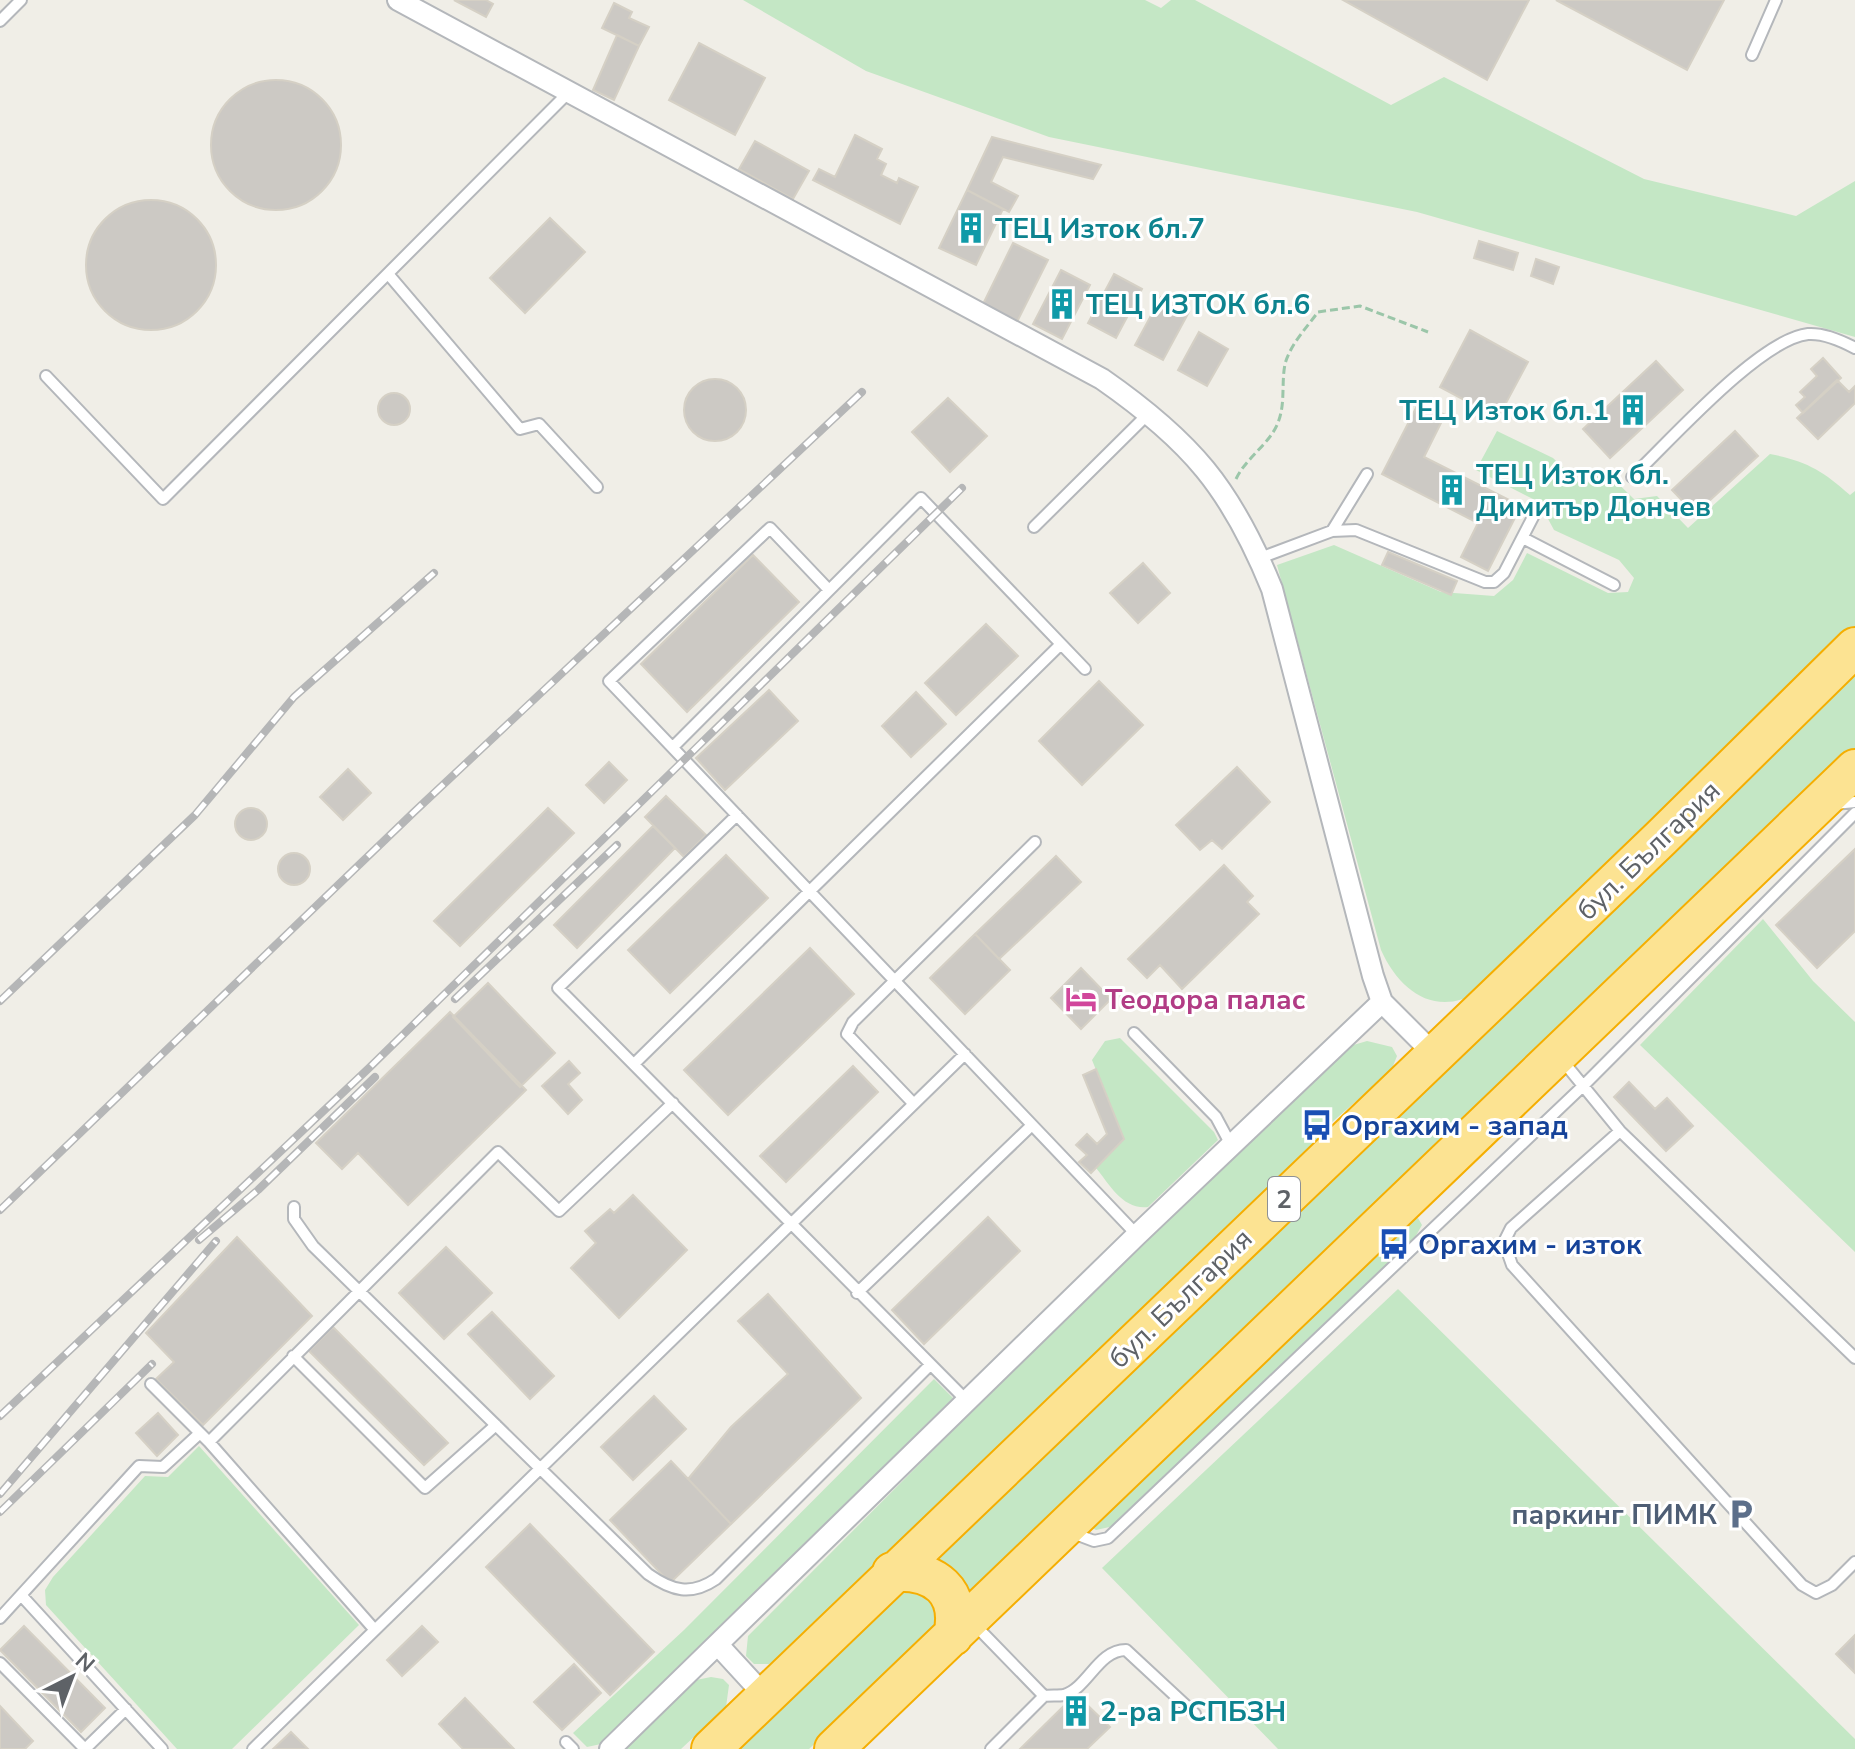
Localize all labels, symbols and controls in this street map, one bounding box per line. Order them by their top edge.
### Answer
place label: ТЕЦ Изток бл.7 [995,210,1205,248]
building icon: ТЕЦ Изток бл.7 [954,211,988,245]
place label: ТЕЦ ИЗТОК бл.6 [1086,286,1310,324]
building icon: ТЕЦ ИЗТОК бл.6 [1045,287,1079,321]
place label: ТЕЦ Изток бл.1 [1399,392,1609,430]
building icon: ТЕЦ Изток бл.1 [1616,393,1650,427]
place label: ТЕЦ Изток бл. Димитър Дончев [1476,456,1711,526]
building icon: ТЕЦ Изток бл. Димитър Дончев [1435,473,1469,507]
street label: бул. България [1569,772,1729,929]
place label: Теодора палас [1105,981,1306,1019]
hotel icon: Теодора палас [1064,982,1098,1016]
place label: Оргахим - запад [1341,1107,1568,1145]
bus stop icon: Оргахим - запад [1300,1108,1334,1142]
road number: 2 [1268,1177,1300,1221]
street label: бул. България [1101,1220,1261,1377]
place label: Оргахим - изток [1418,1226,1642,1264]
bus stop icon: Оргахим - изток [1377,1227,1411,1261]
place label: паркинг ПИМК [1512,1496,1717,1534]
parking icon: паркинг ПИМК [1724,1497,1758,1531]
north arrow [32,1637,112,1717]
text: N [69,1646,101,1680]
place label: 2-ра РСПБЗН [1100,1693,1286,1731]
building icon: 2-ра РСПБЗН [1059,1694,1093,1728]

